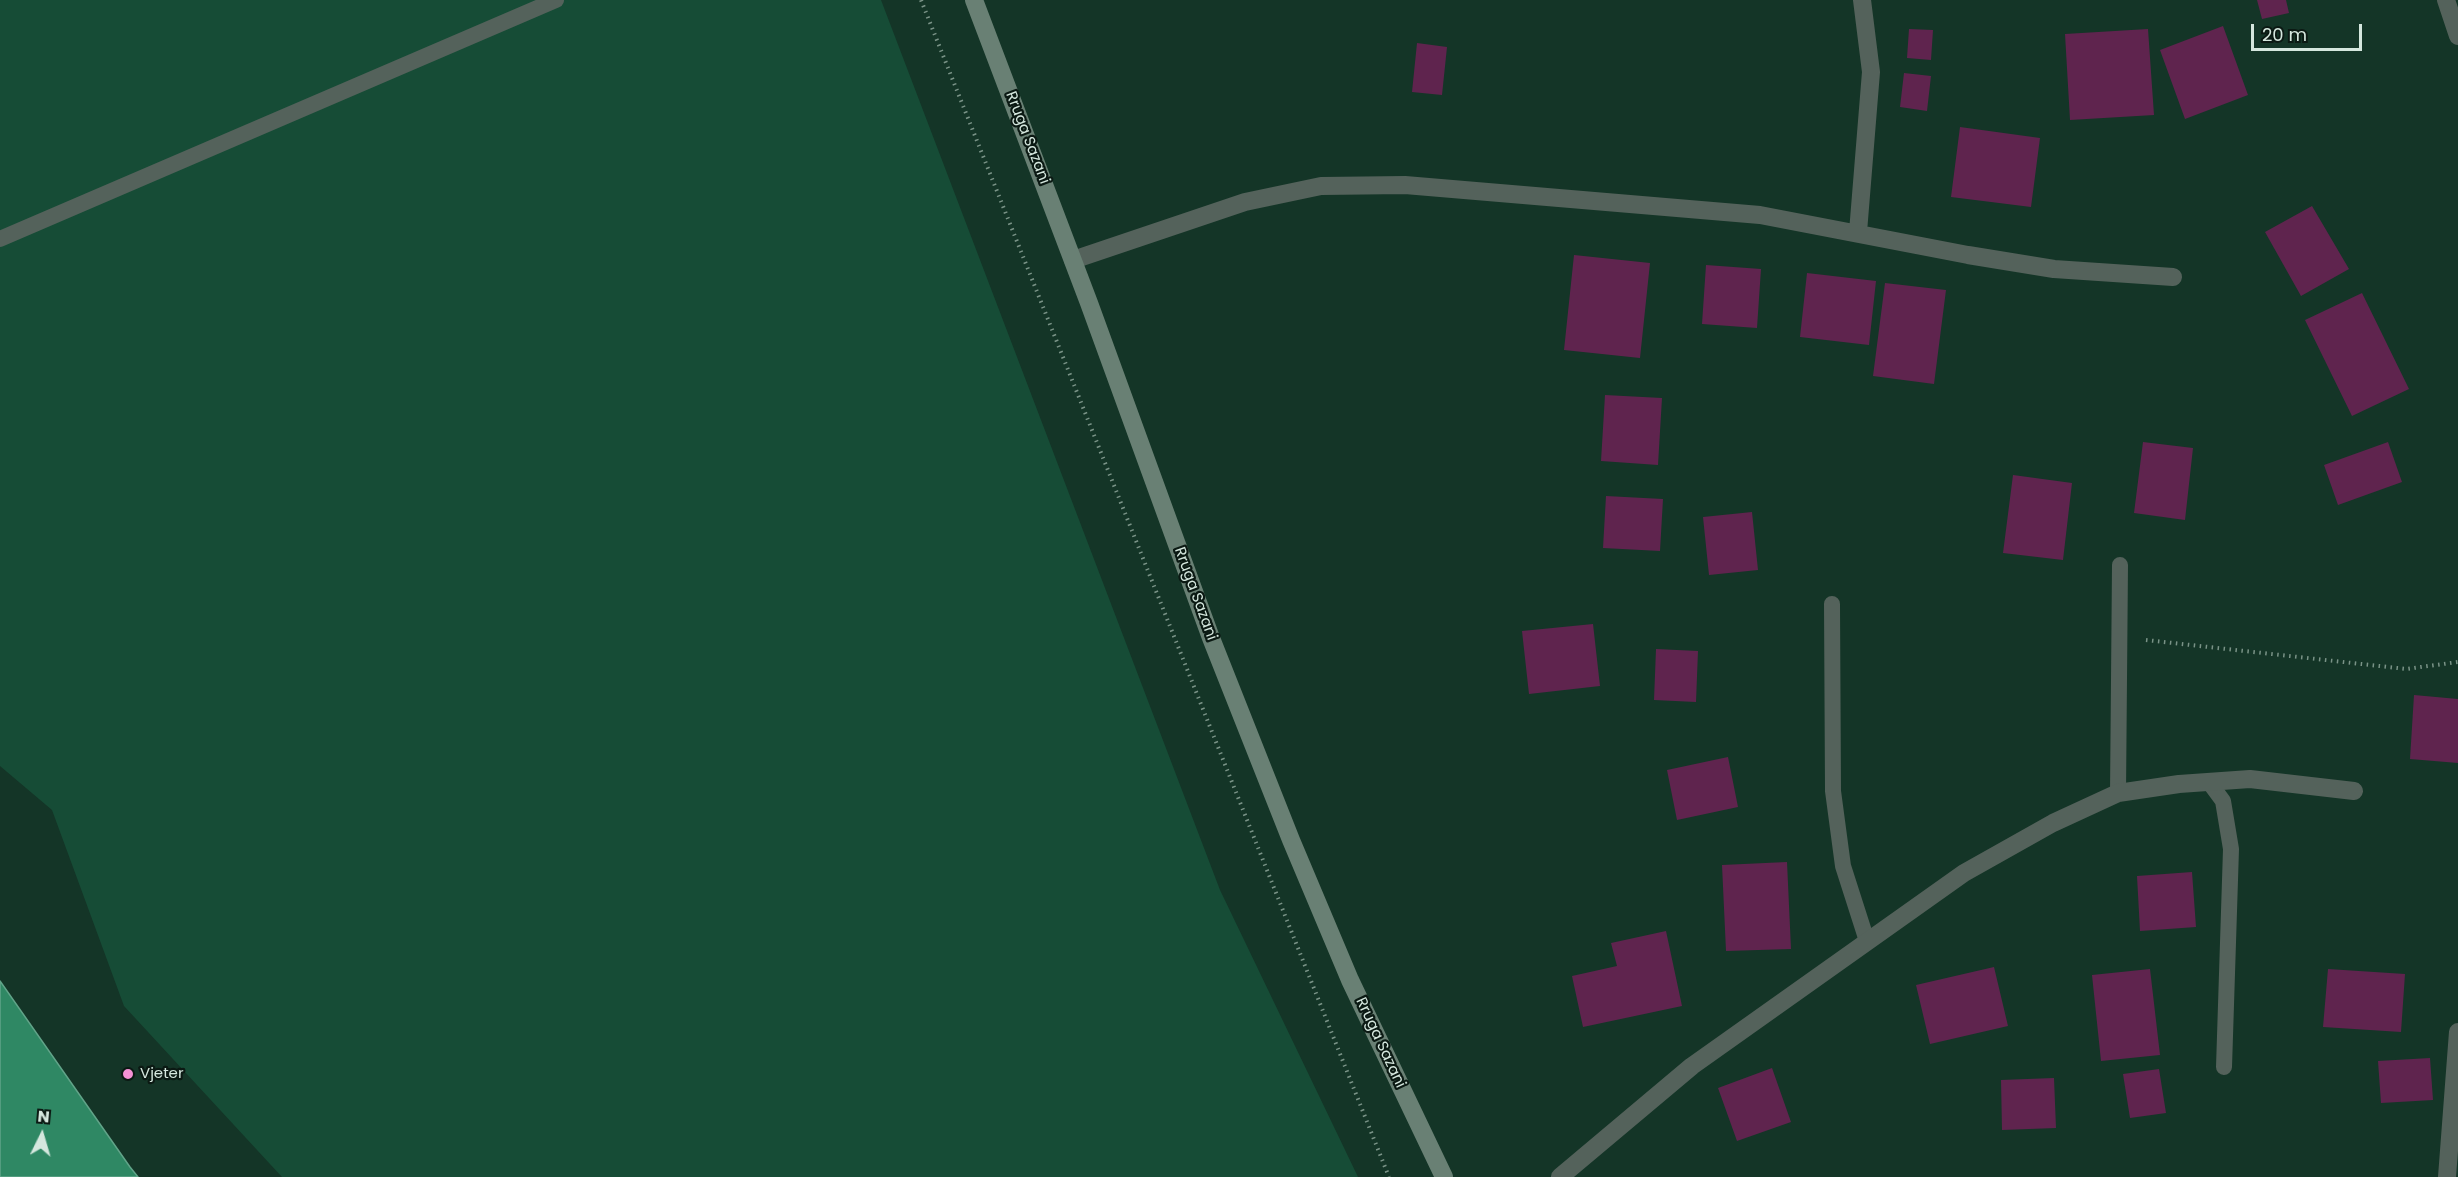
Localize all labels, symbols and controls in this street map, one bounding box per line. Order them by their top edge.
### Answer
scale bar [2254,12,2365,50]
text: 20 m [2262,22,2307,47]
street label: Rruga Sazani [1001,89,1053,187]
street label: Rruga Sazani [1170,545,1220,643]
street label: Rruga Sazani [1351,995,1409,1091]
place label: Vjeter [140,1065,184,1083]
marker: Vjeter [121,1067,135,1081]
north arrow [12,1105,72,1165]
text: N [37,1105,51,1129]

